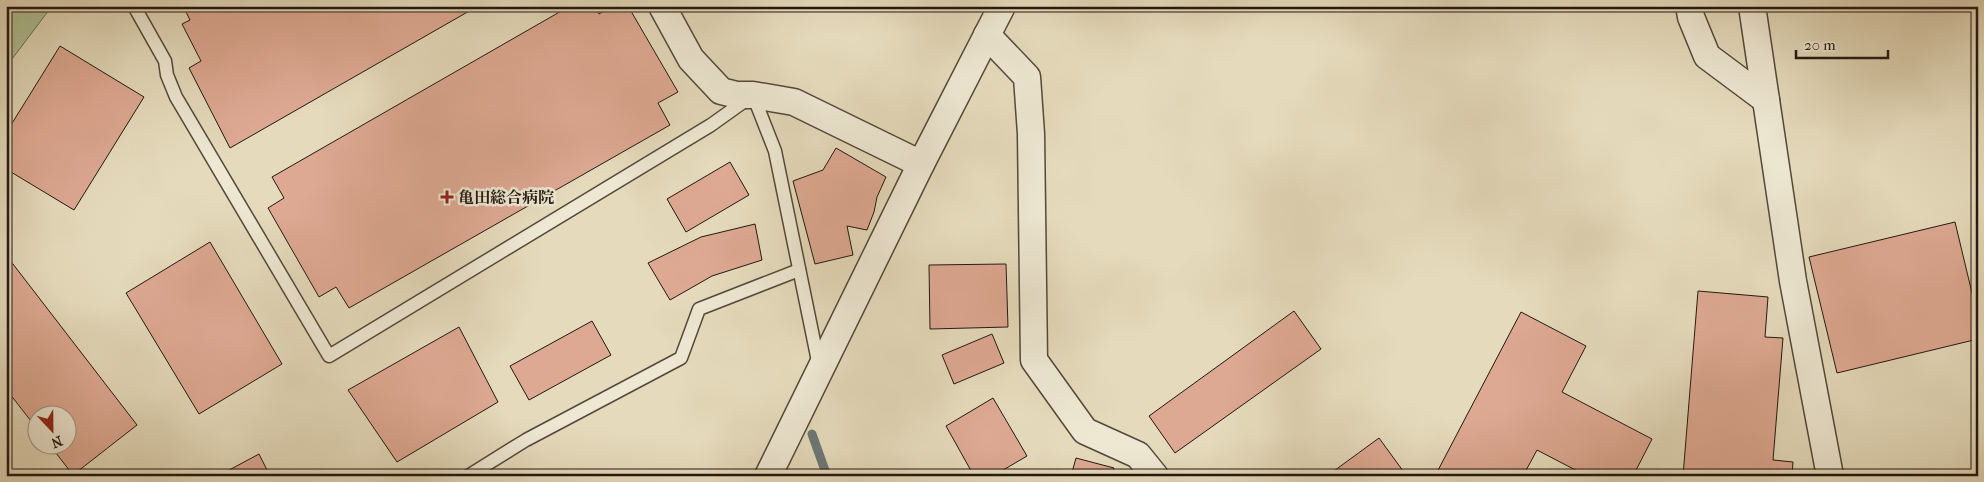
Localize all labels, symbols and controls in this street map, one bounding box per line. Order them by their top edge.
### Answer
scale bar [1796,28,1889,60]
text: 20 m [1804,36,1836,54]
place label: 亀田総合病院 [458,188,554,207]
marker: 亀田総合病院 [440,190,454,204]
north arrow [28,404,78,454]
text: N [48,432,65,452]

